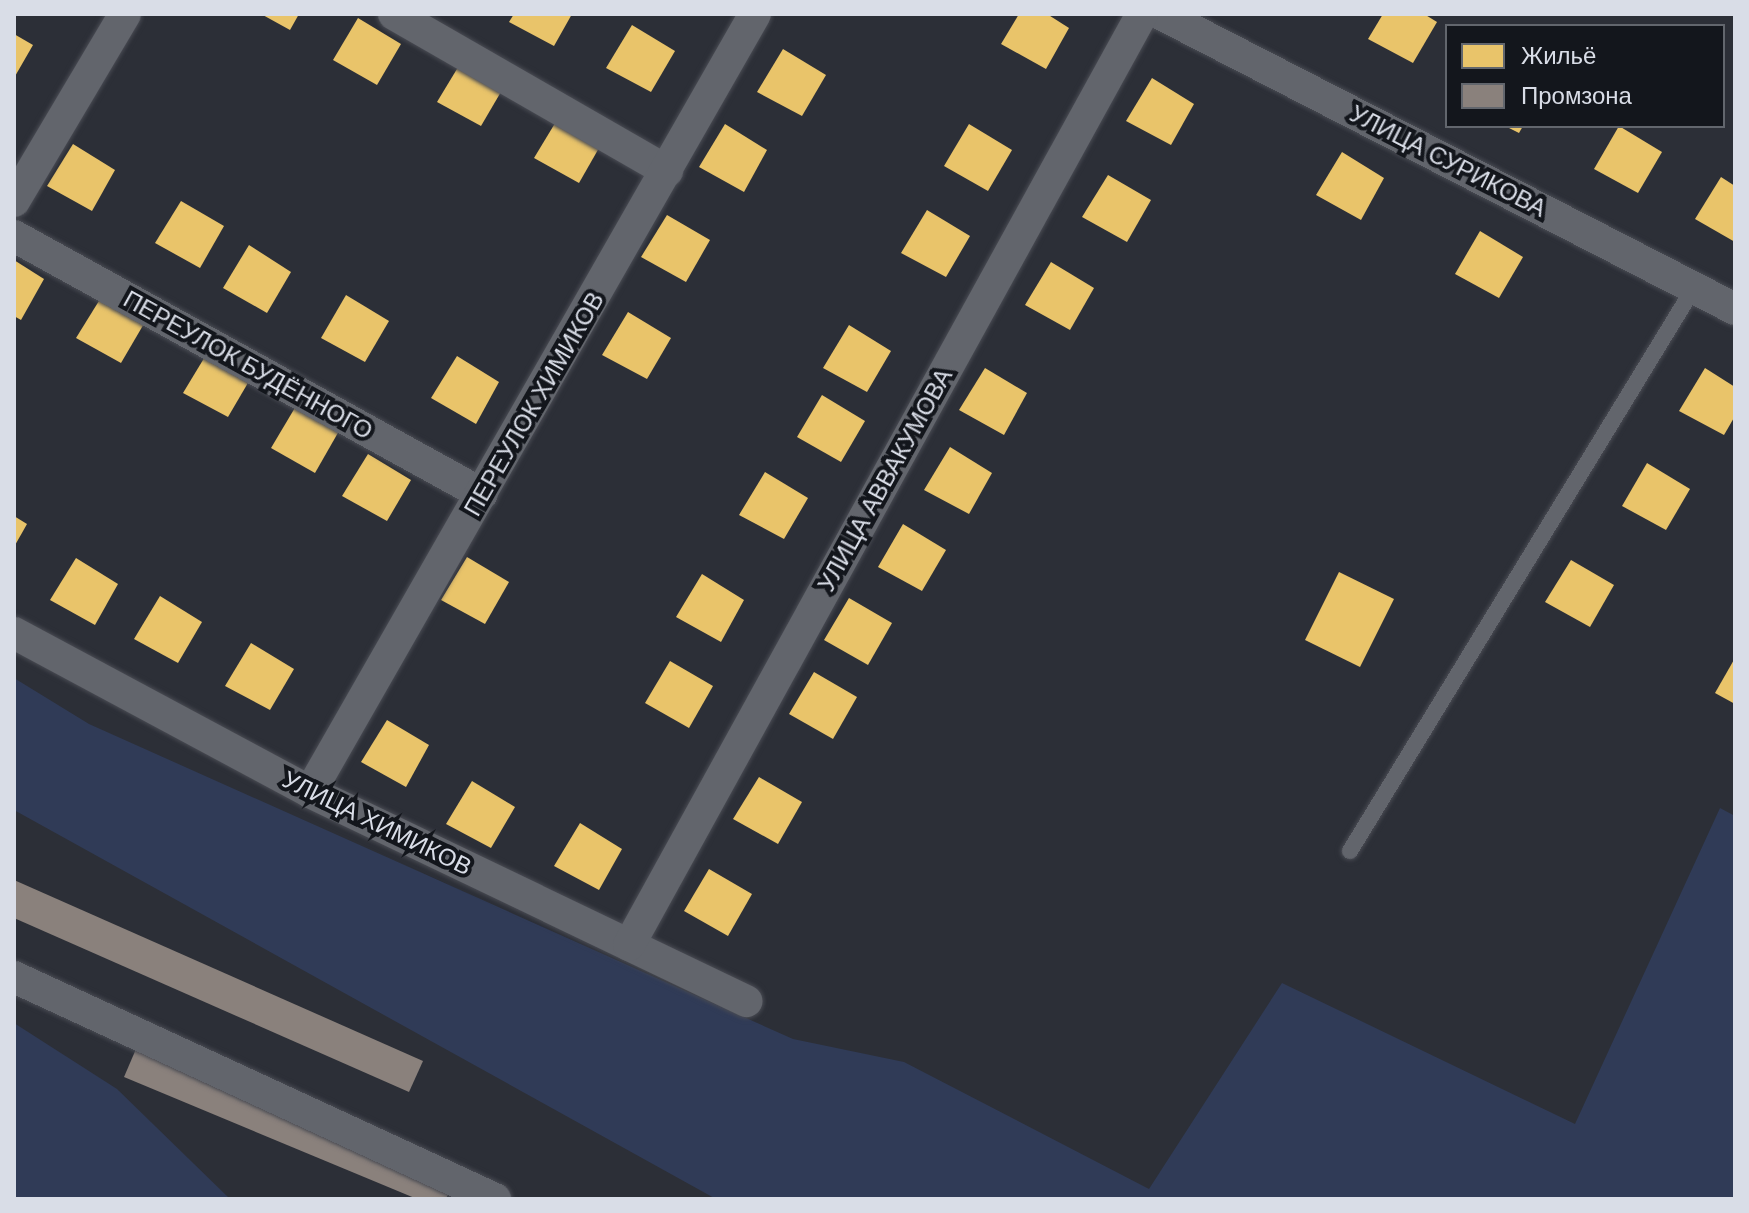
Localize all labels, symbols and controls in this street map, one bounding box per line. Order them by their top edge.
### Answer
legend [1445,24,1725,128]
text: Жильё [1521,42,1596,69]
text: Промзона [1521,82,1632,109]
street label: УЛИЦА СУРИКОВА [1345,99,1551,223]
street label: ПЕРЕУЛОК БУДЁННОГО [119,285,377,445]
street label: ПЕРЕУЛОК ХИМИКОВ [458,287,610,521]
street label: УЛИЦА АВВАКУМОВА [812,363,958,597]
street label: УЛИЦА ХИМИКОВ [278,765,476,881]

